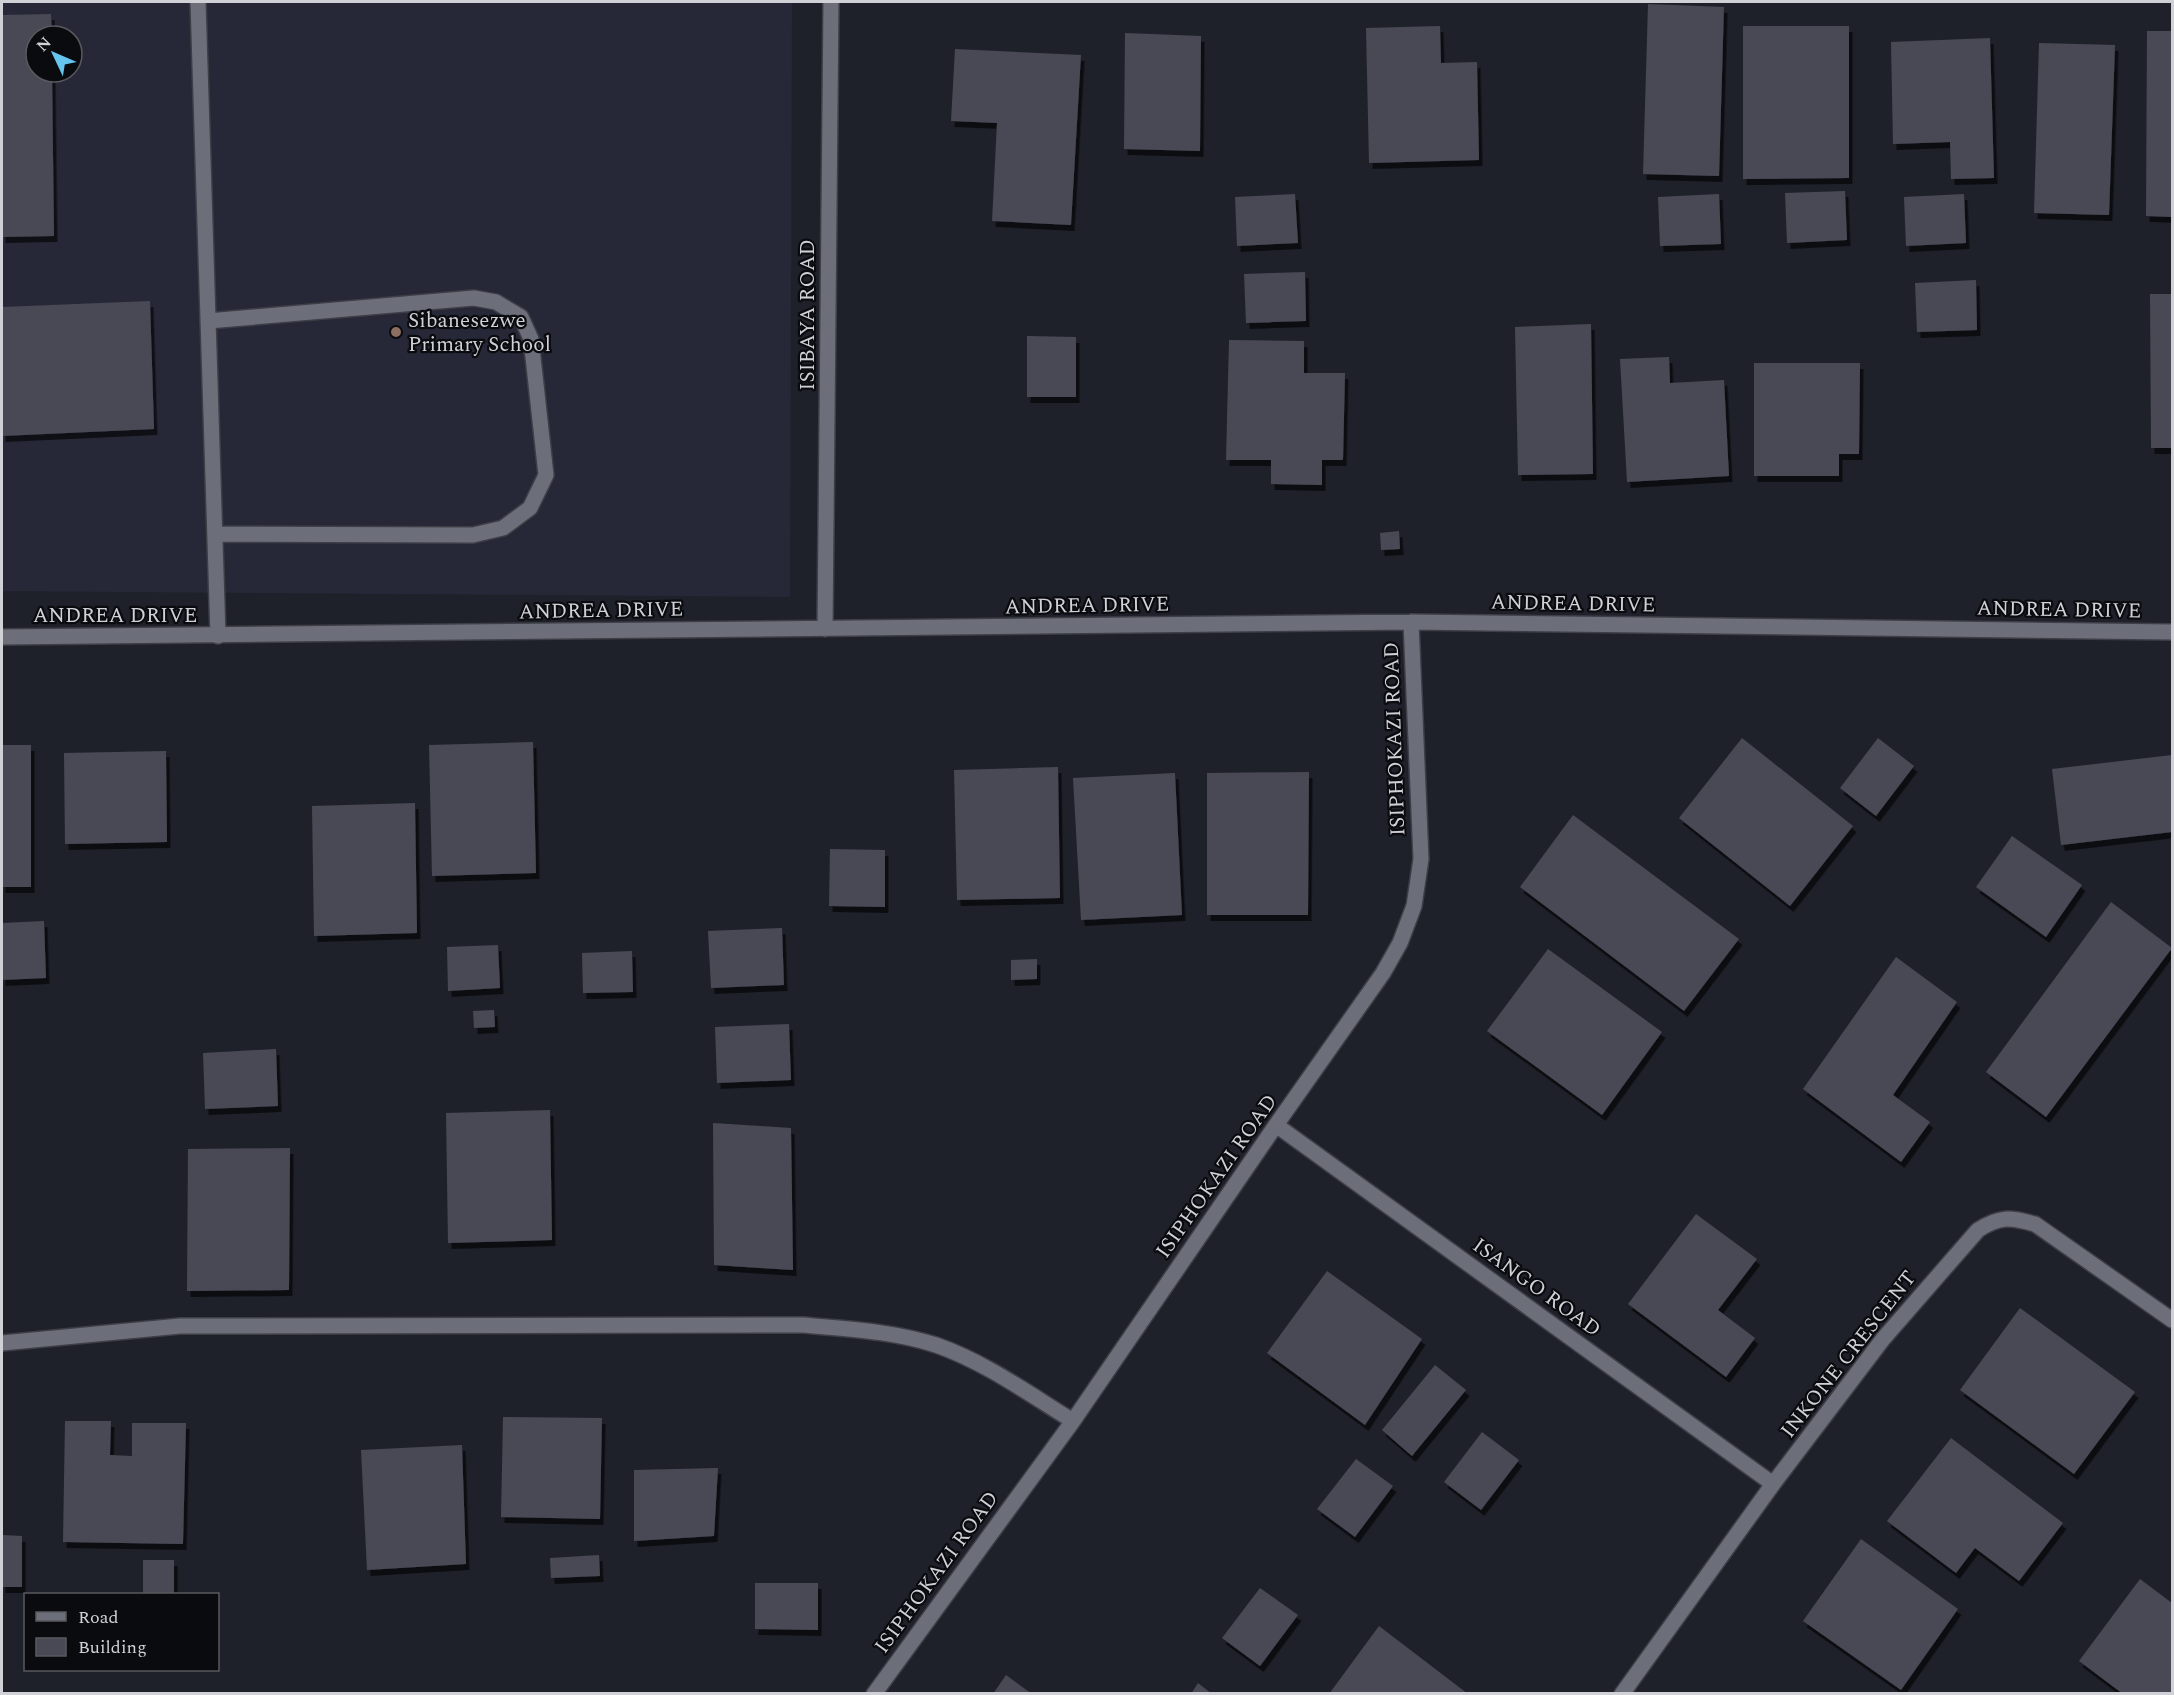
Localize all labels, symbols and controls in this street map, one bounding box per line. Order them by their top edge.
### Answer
north arrow [24,24,84,84]
text: N [31,31,57,57]
street label: ISIBAYA ROAD [792,239,824,391]
place label: Sibanesezwe Primary School [408,305,551,361]
marker: Sibanesezwe Primary School [389,325,403,339]
street label: ANDREA DRIVE [1490,587,1656,621]
street label: ANDREA DRIVE [1004,589,1170,623]
street label: ANDREA DRIVE [1976,593,2142,627]
street label: ANDREA DRIVE [518,594,684,628]
street label: ANDREA DRIVE [33,600,197,632]
street label: ISIPHOKAZI ROAD [1376,641,1414,837]
street label: ISIPHOKAZI ROAD [1148,1088,1286,1265]
street label: ISANGO ROAD [1465,1230,1607,1345]
street label: INKONE CRESCENT [1773,1264,1925,1445]
street label: ISIPHOKAZI ROAD [867,1485,1007,1661]
legend [24,1593,219,1671]
text: Road [78,1604,119,1631]
text: Building [78,1634,147,1661]

